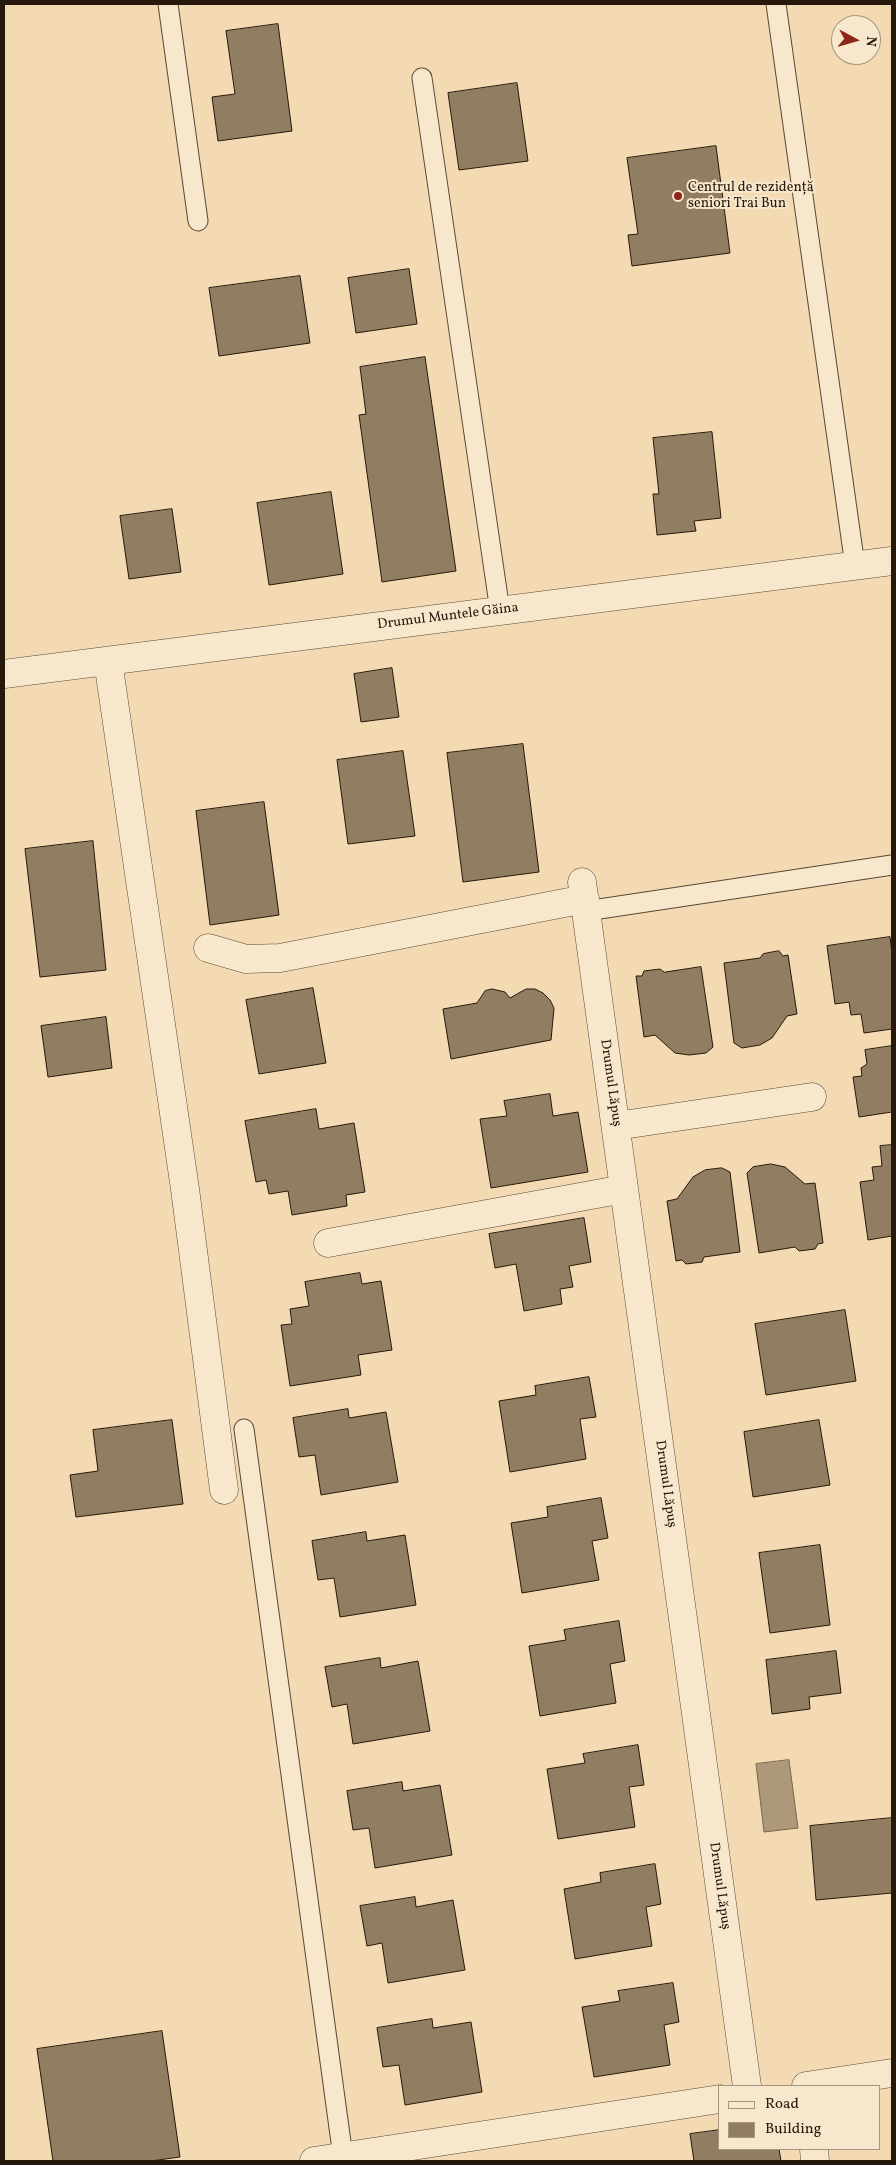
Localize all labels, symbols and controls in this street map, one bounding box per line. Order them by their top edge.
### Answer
north arrow [831,15,881,65]
text: N [860,35,880,48]
place label: Centrul de rezidență seniori Trai Bun [688,180,814,212]
marker: Centrul de rezidență seniori Trai Bun [672,190,684,202]
street label: Drumul Muntele Găina [376,600,520,634]
street label: Drumul Lăpuș [596,1038,624,1128]
street label: Drumul Lăpuș [651,1439,679,1529]
street label: Drumul Lăpuș [705,1841,733,1931]
legend [718,2085,881,2150]
text: Road [765,2094,799,2115]
text: Building [765,2119,821,2140]

